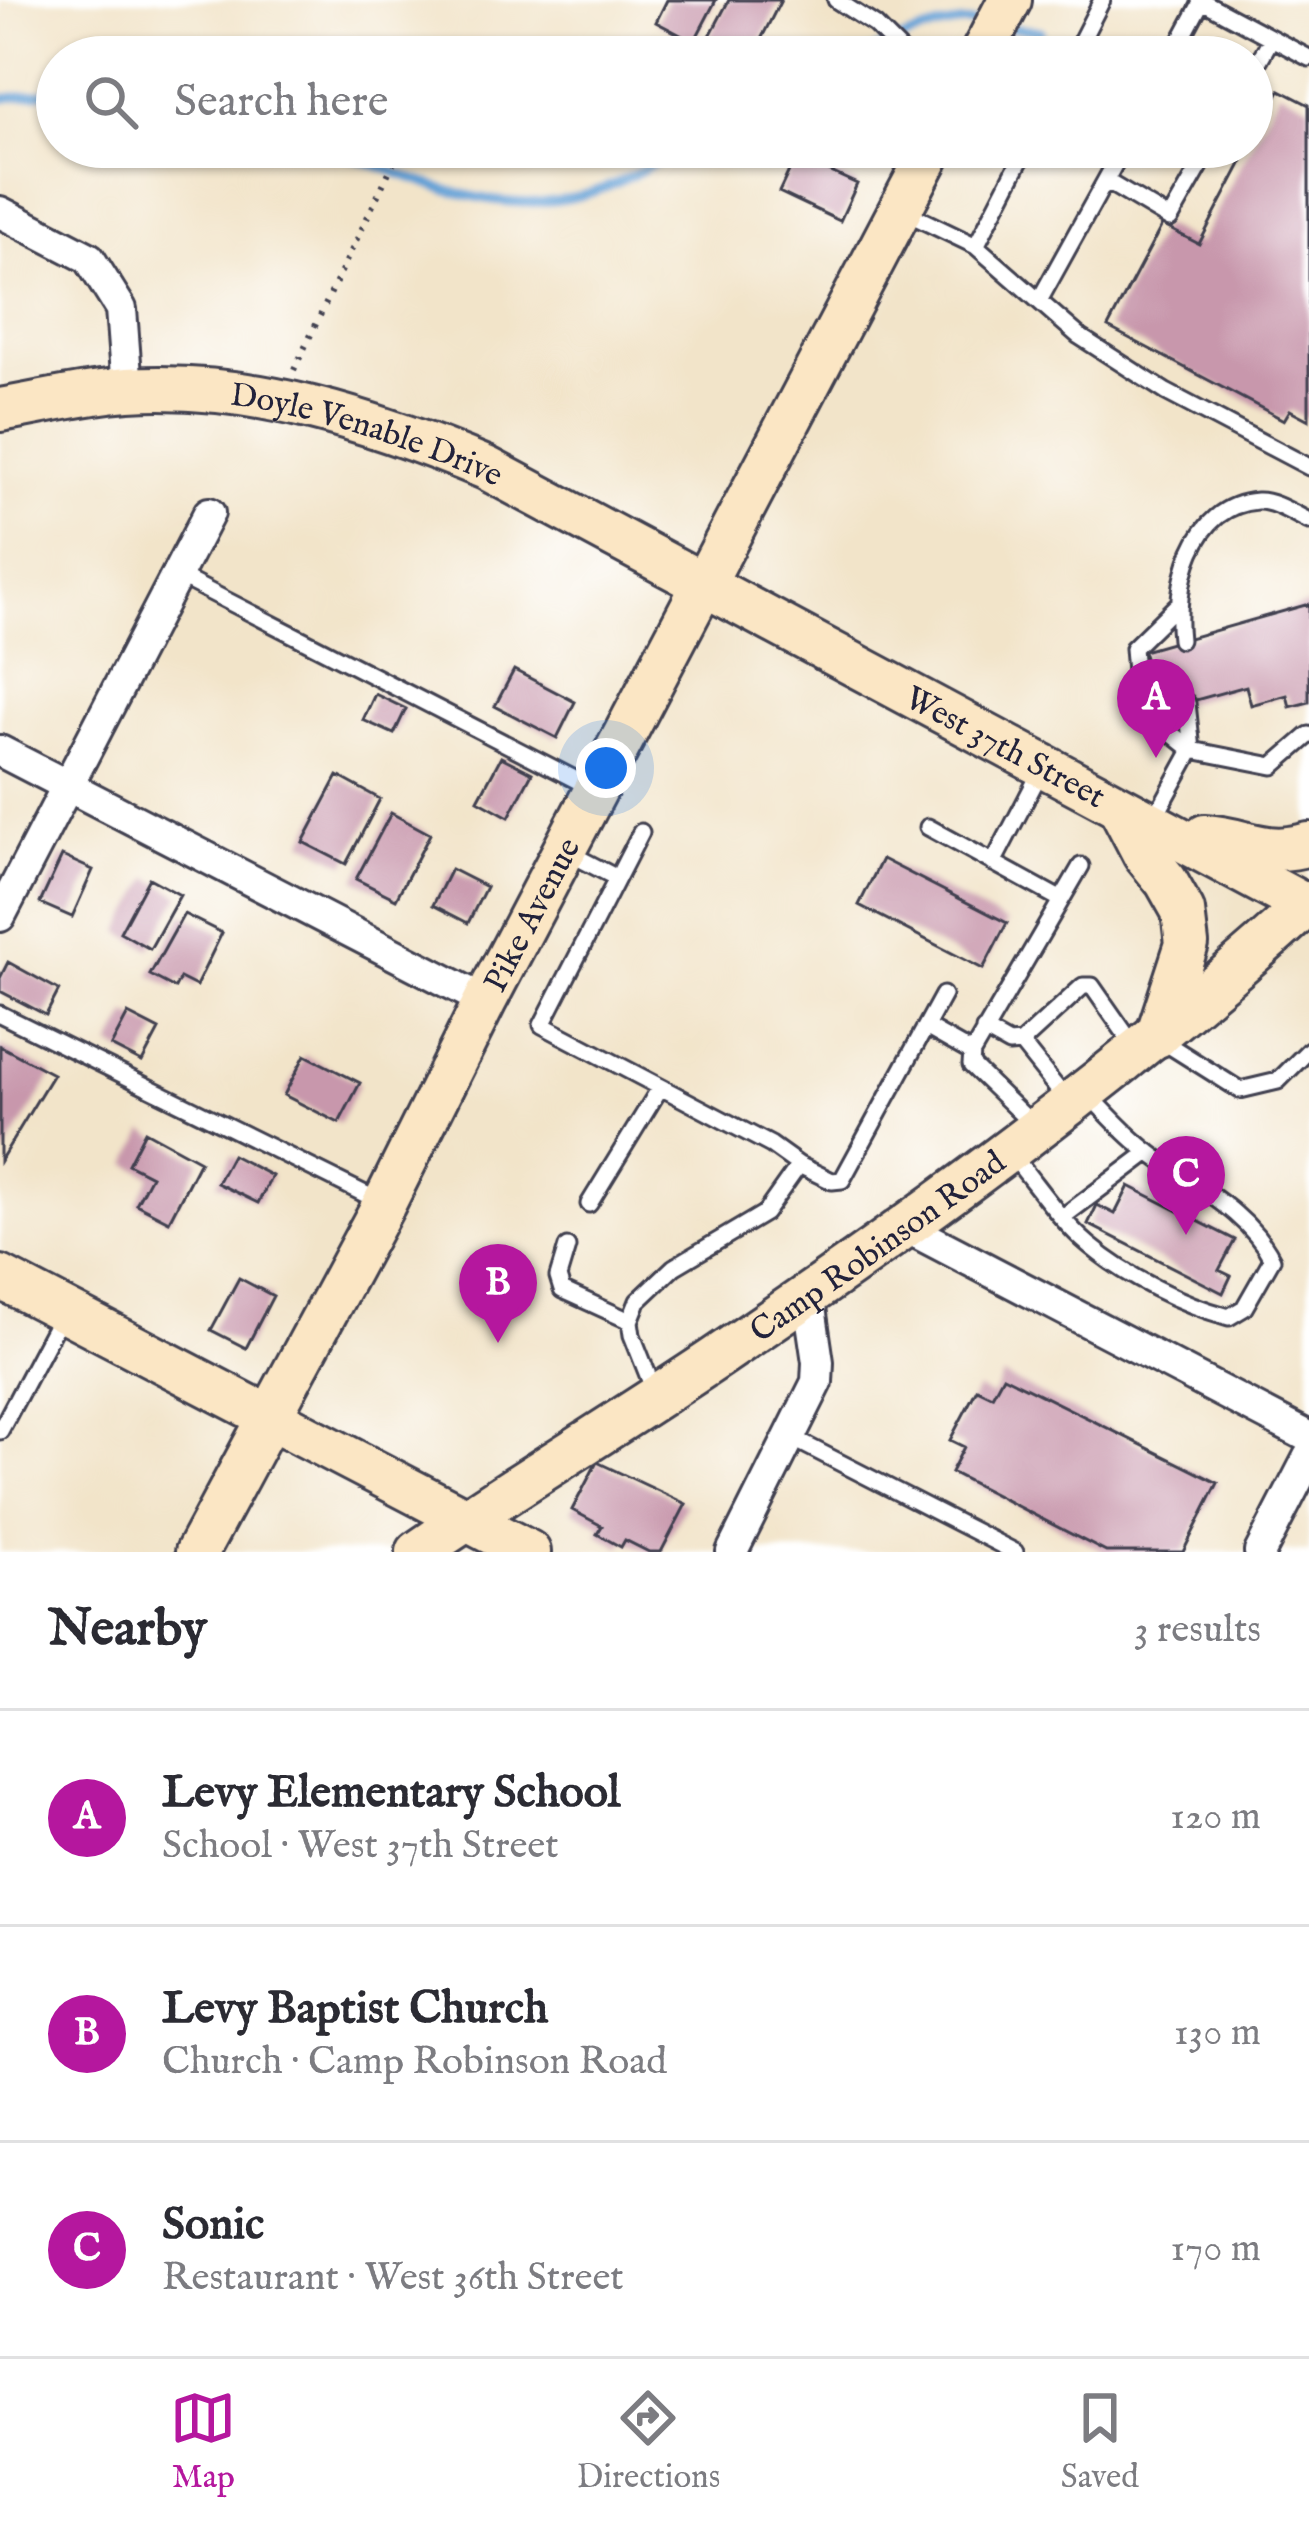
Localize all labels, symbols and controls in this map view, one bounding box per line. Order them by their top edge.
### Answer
search box [36,36,1273,168]
icon: search [78,69,144,135]
text: Search here [174,74,388,131]
street label: Doyle Venable Drive [228,375,510,497]
pin: A [1117,659,1195,758]
street label: West 37th Street [897,678,1112,819]
your location [576,738,636,798]
street label: Pike Avenue [476,831,591,1000]
pin: C [1147,1136,1225,1235]
street label: Camp Robinson Road [743,1142,1015,1353]
pin: B [459,1244,537,1343]
text: Nearby [48,1598,207,1663]
text: 3 results [1134,1606,1261,1655]
text: Levy Elementary School [162,1765,620,1822]
text: A [74,1793,100,1842]
text: 120 m [1170,1793,1261,1842]
text: School · West 37th Street [162,1822,559,1871]
text: Levy Baptist Church [162,1981,548,2038]
text: B [74,2009,100,2058]
text: 130 m [1174,2009,1261,2058]
text: Church · Camp Robinson Road [162,2038,667,2087]
text: Sonic [162,2197,264,2254]
text: C [73,2225,101,2274]
text: 170 m [1170,2225,1261,2274]
text: Restaurant · West 36th Street [162,2254,624,2303]
tab: Map [170,2385,236,2499]
tab: Directions [577,2385,720,2499]
tab: Saved [1061,2385,1139,2499]

